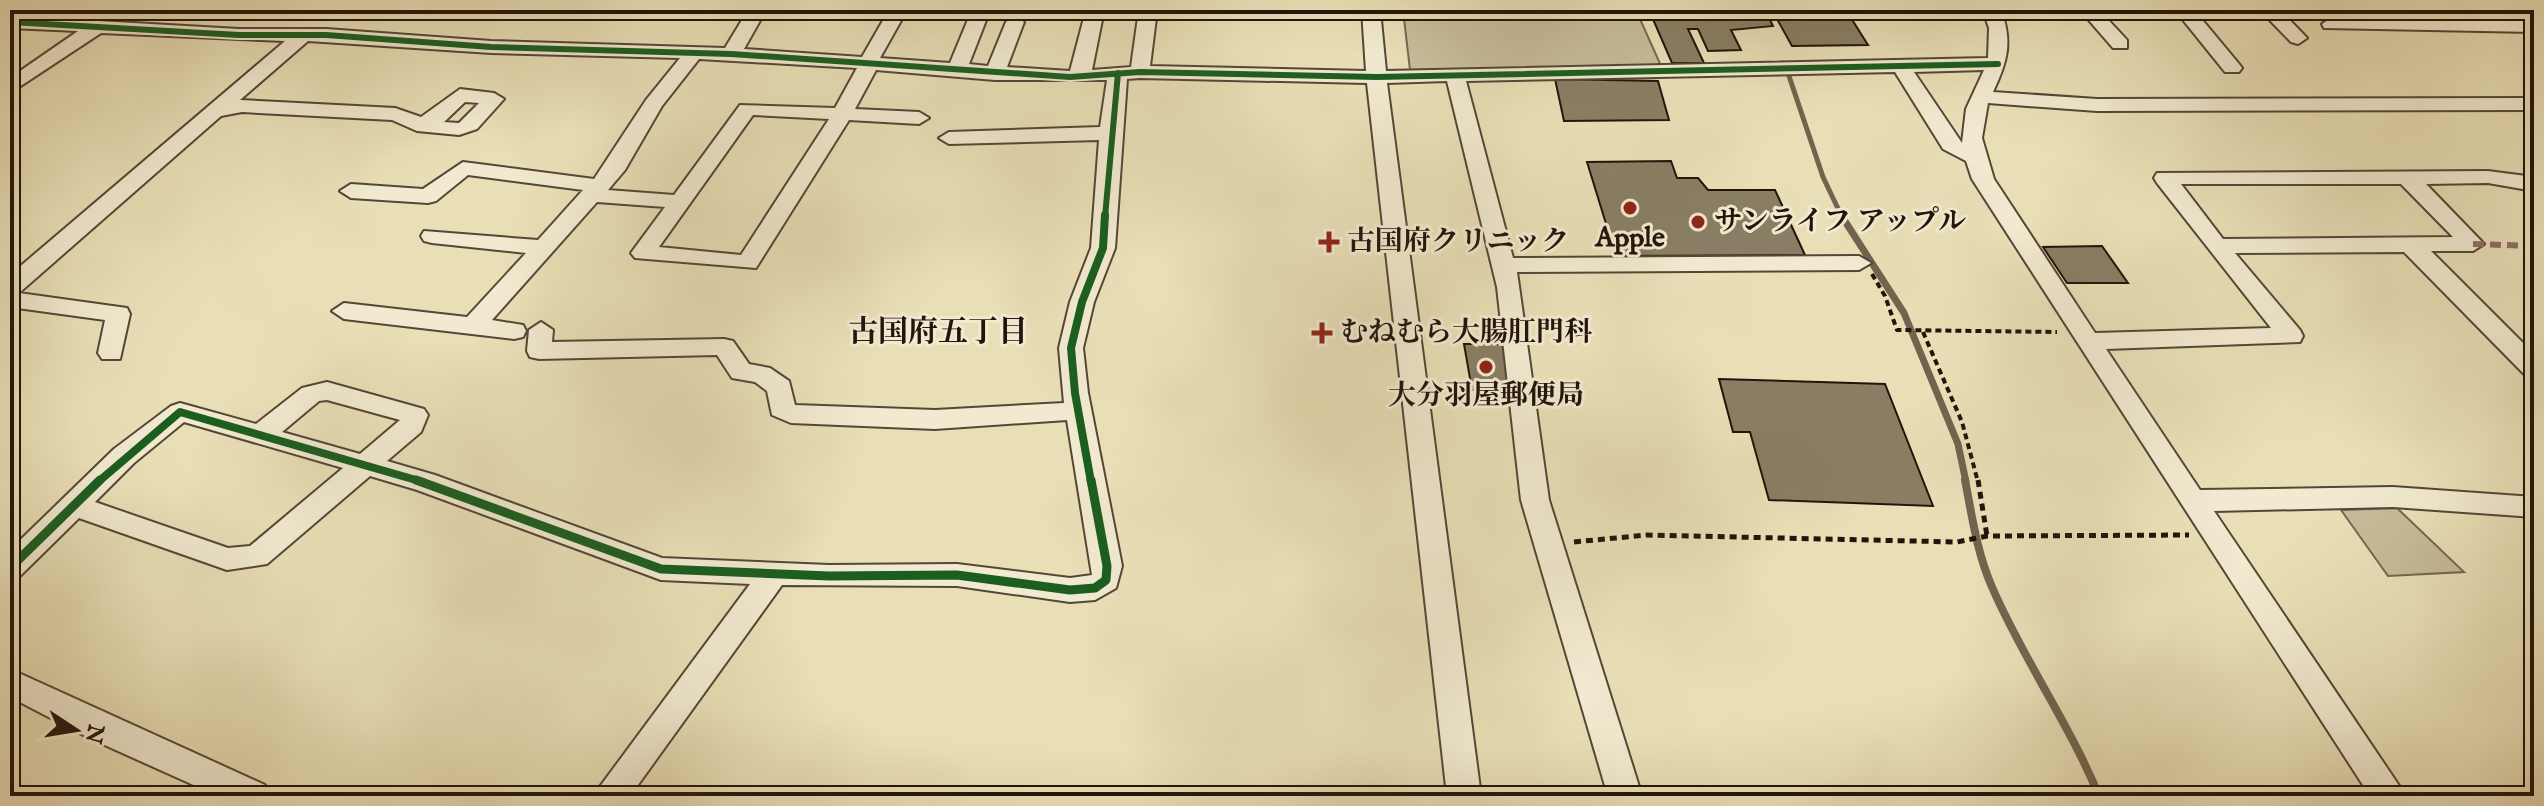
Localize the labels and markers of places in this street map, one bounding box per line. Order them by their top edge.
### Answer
marker: Apple [1621,199,1639,217]
place label: サンライフ アップル [1714,205,1966,240]
marker: サンライフ アップル [1689,213,1707,231]
place label: Apple [1594,221,1665,256]
place label: 古国府クリニック [1347,225,1569,260]
marker: 古国府クリニック [1318,231,1340,253]
place label: むねむら大腸肛門科 [1340,316,1593,351]
marker: むねむら大腸肛門科 [1311,322,1333,344]
marker: 大分羽屋郵便局 [1477,358,1495,376]
place label: 大分羽屋郵便局 [1388,379,1584,414]

